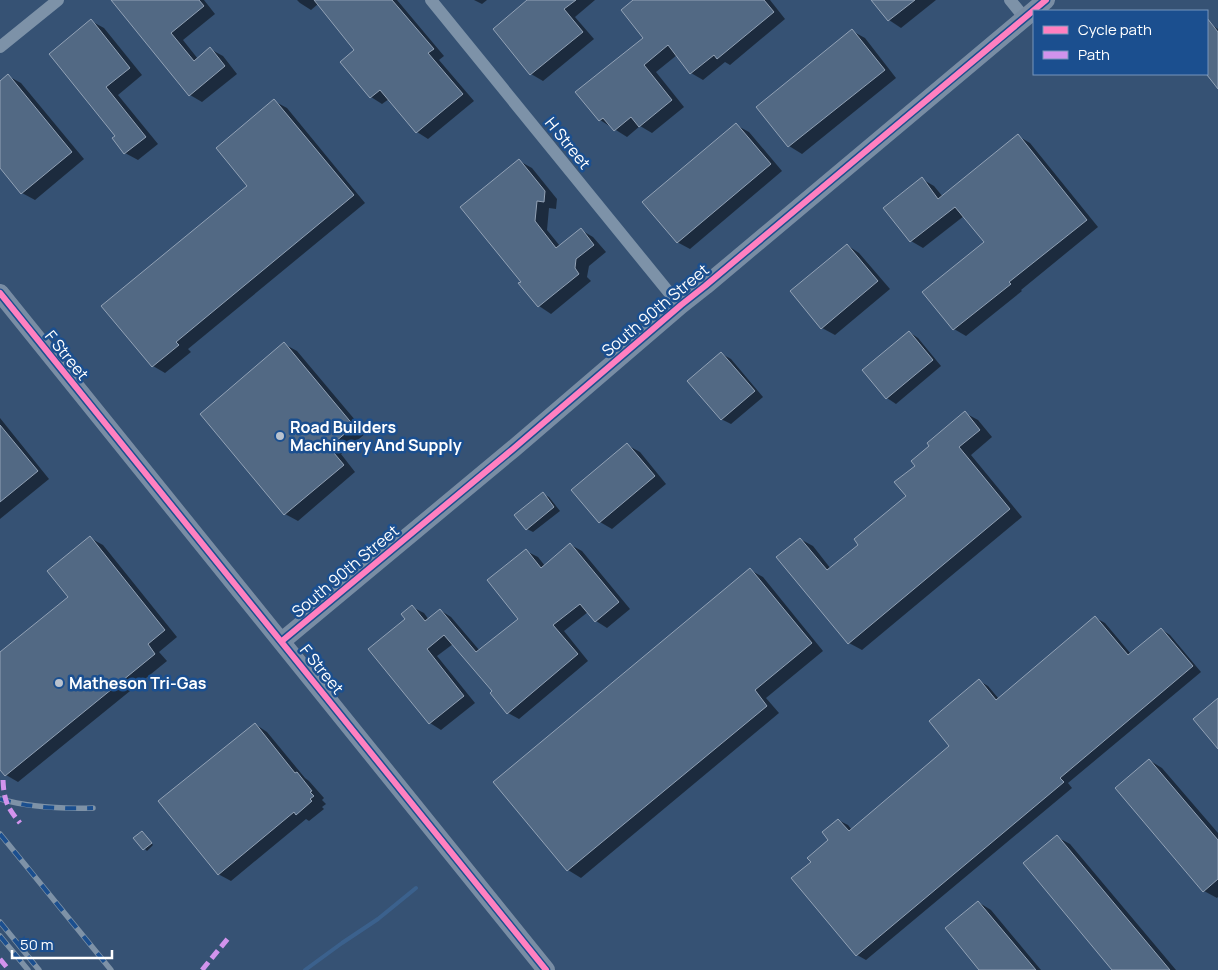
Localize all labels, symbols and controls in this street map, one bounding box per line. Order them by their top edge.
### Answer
legend [1033,10,1208,75]
text: Cycle path [1078,19,1152,40]
text: Path [1078,44,1110,65]
street label: H Street [540,112,596,174]
street label: South 90th Street [597,259,713,361]
street label: F Street [40,325,94,385]
place label: Road Builders Machinery And Supply [290,416,462,456]
marker: Road Builders Machinery And Supply [274,430,286,442]
street label: South 90th Street [287,520,403,622]
street label: F Street [295,639,349,699]
place label: Matheson Tri-Gas [69,672,207,694]
marker: Matheson Tri-Gas [53,677,65,689]
scale bar [12,928,112,960]
text: 50 m [20,934,54,955]

